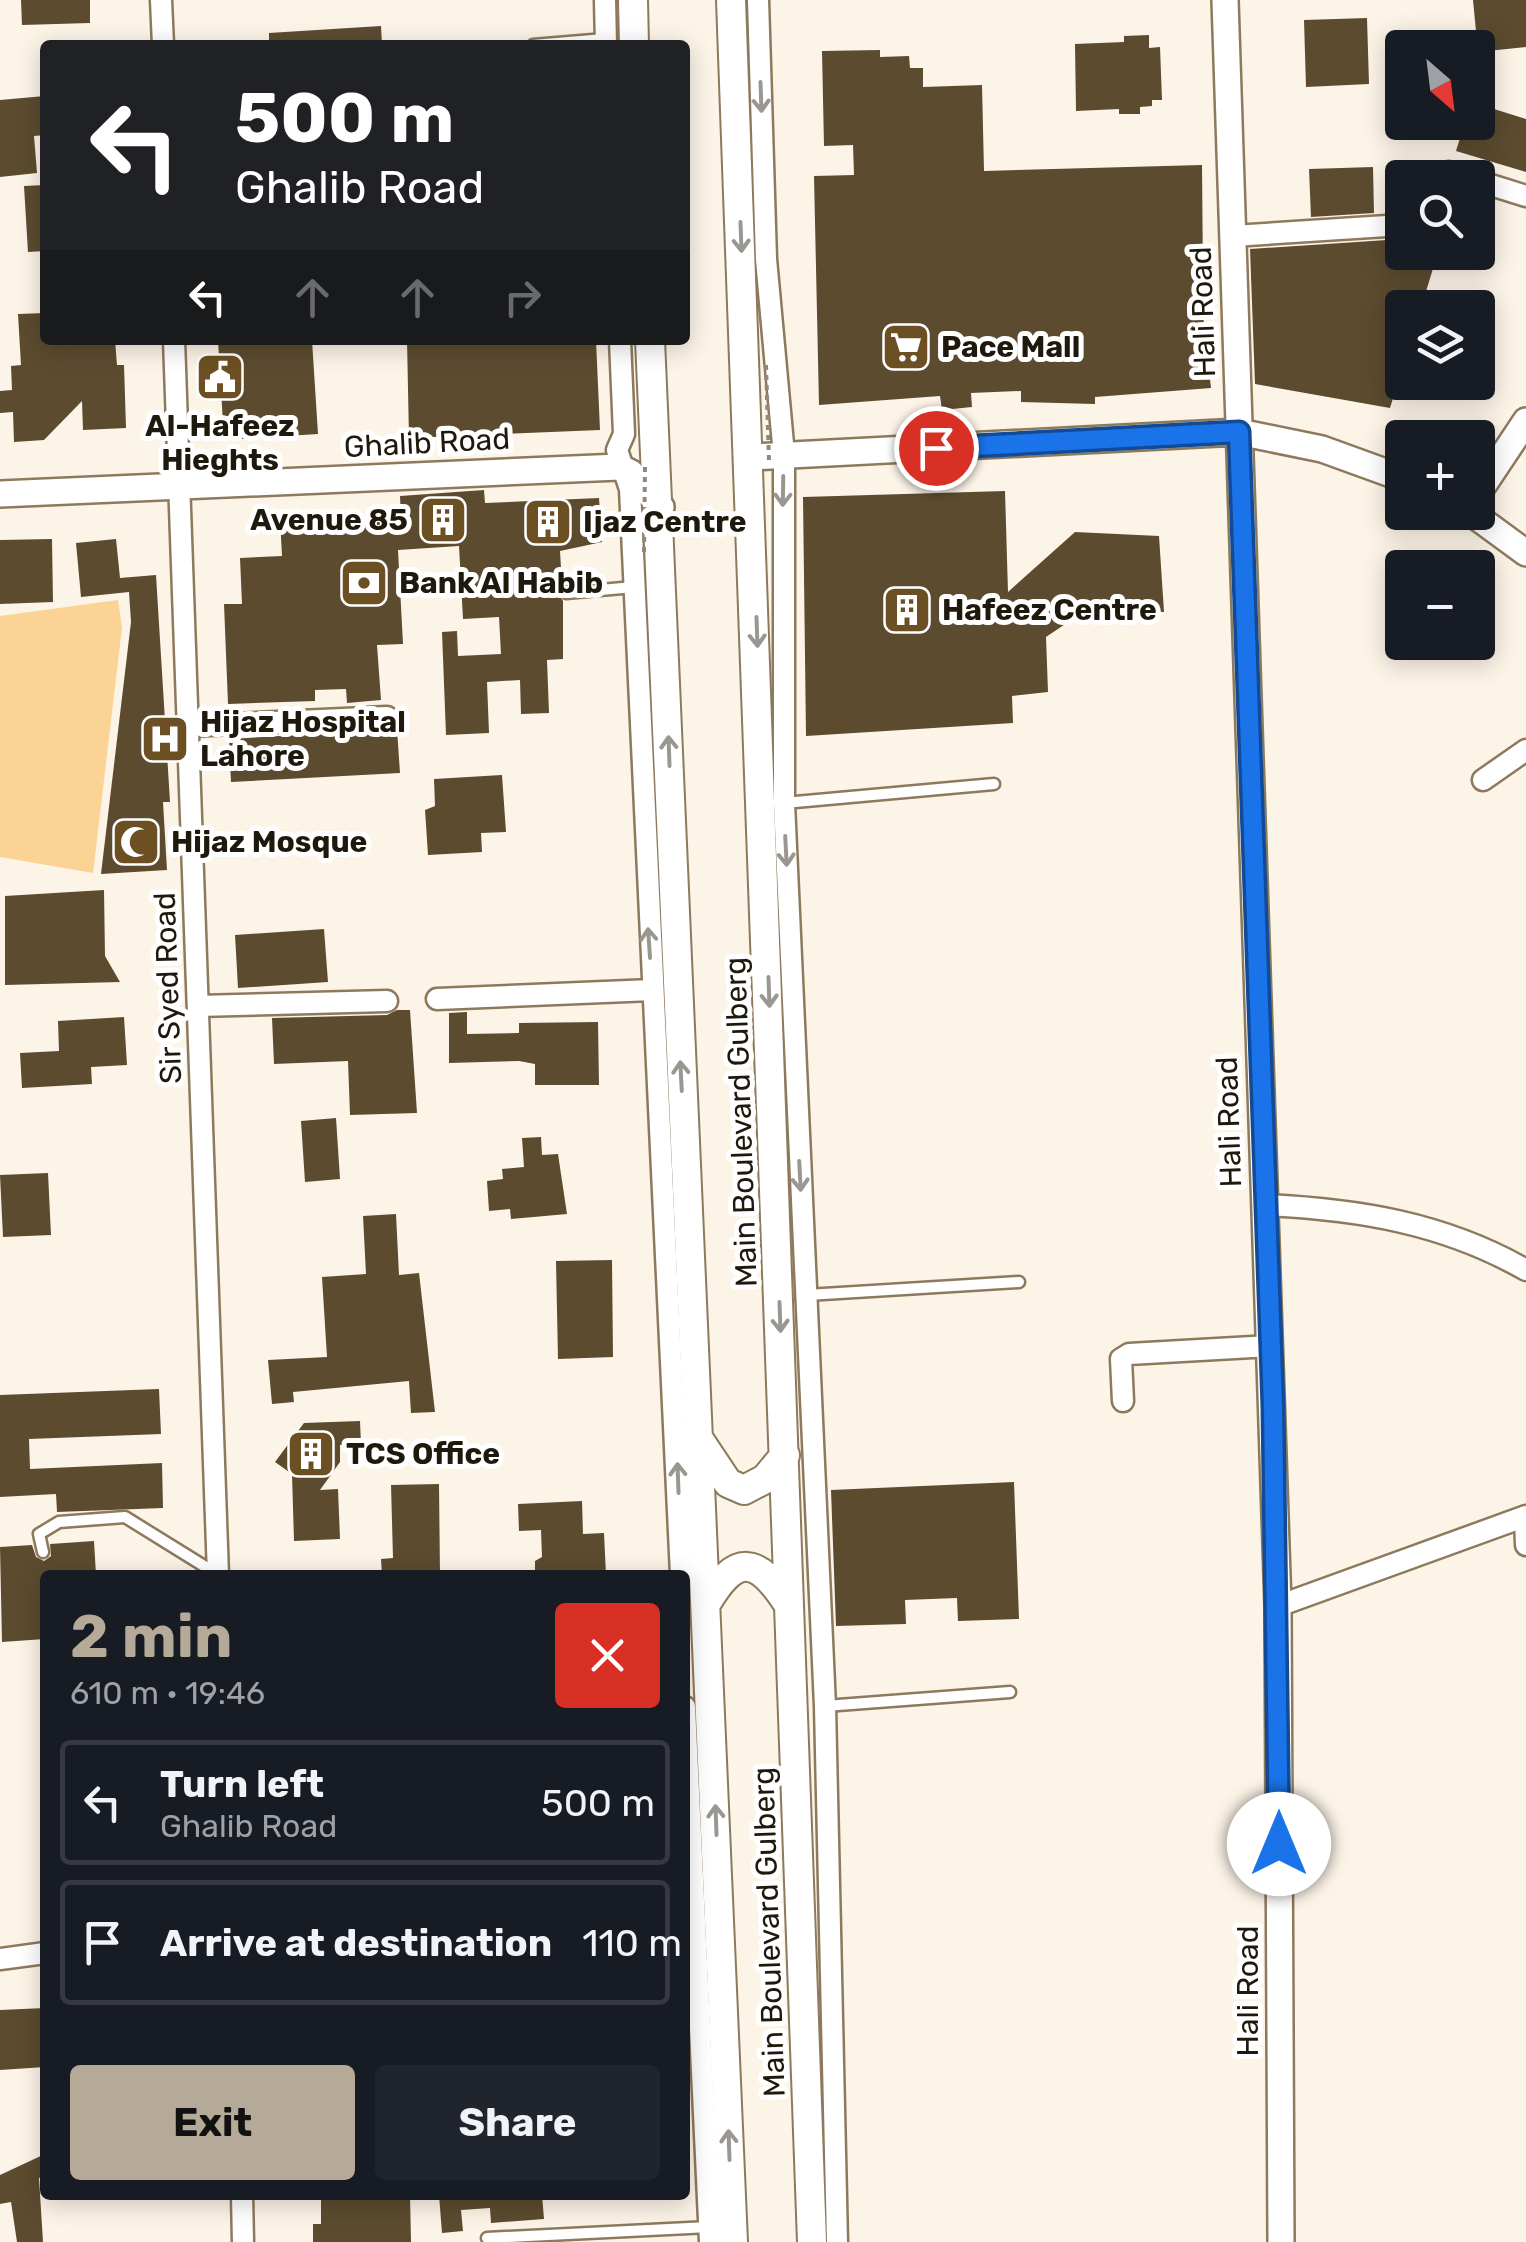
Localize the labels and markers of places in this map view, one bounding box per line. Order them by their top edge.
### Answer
supermarket icon: Pace Mall [880,321,932,373]
place label: Pace Mall [941,329,1080,365]
public building icon: Al-Hafeez Hieghts [194,351,246,403]
pin [894,406,979,491]
place label: Al-Hafeez Hieghts [145,408,295,478]
building icon: Avenue 85 [417,494,469,546]
building icon: Ijaz Centre [522,496,574,548]
place label: Avenue 85 [250,502,408,538]
place label: Ijaz Centre [583,504,747,540]
bank icon: Bank Al Habib [338,557,390,609]
place label: Bank Al Habib [399,565,603,601]
building icon: Hafeez Centre [881,584,933,636]
place label: Hafeez Centre [942,592,1157,628]
place label: Hijaz Hospital Lahore [200,704,406,774]
hospital icon: Hijaz Hospital Lahore [139,713,191,765]
mosque icon: Hijaz Mosque [110,816,162,868]
place label: Hijaz Mosque [171,824,367,860]
building icon: TCS Office [285,1428,337,1480]
place label: TCS Office [346,1436,500,1472]

